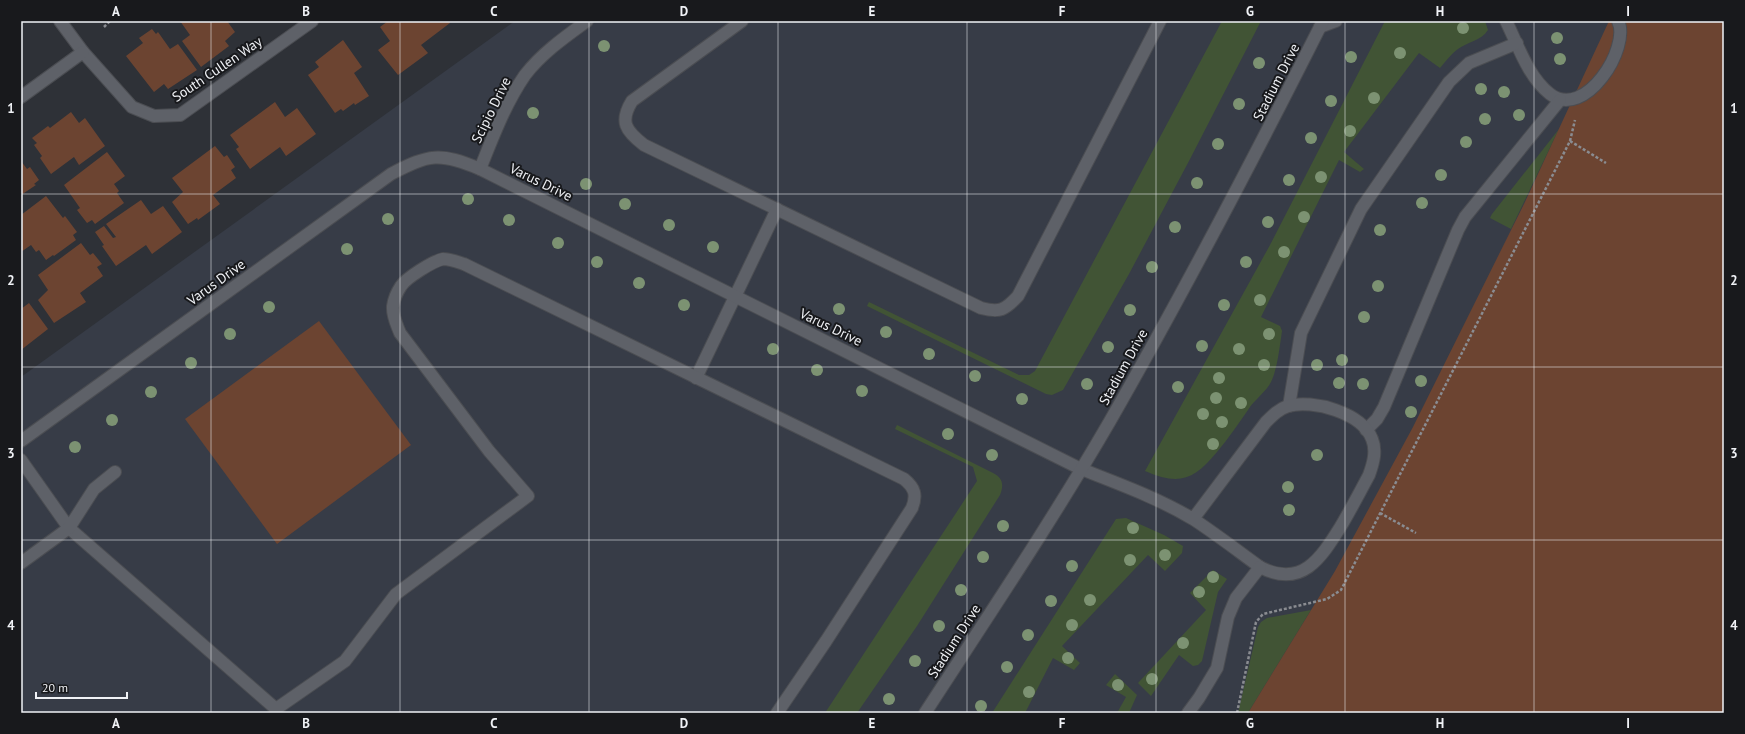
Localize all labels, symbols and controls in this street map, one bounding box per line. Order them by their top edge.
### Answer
text: A [112,3,120,20]
text: B [302,3,310,20]
text: C [490,3,498,20]
text: D [680,3,688,20]
text: E [869,3,876,20]
text: F [1059,3,1066,20]
text: G [1246,3,1254,20]
text: H [1436,3,1444,20]
text: I [1626,3,1630,20]
street label: South Cullen Way [169,32,266,106]
street label: Stadium Drive [1249,40,1303,124]
street label: Scipio Drive [467,74,515,146]
text: 1 [7,100,15,117]
text: 1 [1730,100,1738,117]
street label: Varus Drive [506,159,575,205]
street label: Varus Drive [183,255,249,310]
text: 2 [7,272,15,289]
text: 2 [1730,272,1738,289]
street label: Varus Drive [796,304,865,350]
street label: Stadium Drive [1095,326,1151,408]
text: 3 [7,445,15,462]
text: 3 [1730,445,1738,462]
street label: Stadium Drive [923,601,985,681]
text: 4 [7,617,15,634]
text: 4 [1730,617,1738,634]
scale bar [36,674,127,700]
text: 20 m [42,680,68,695]
text: A [112,715,120,732]
text: B [302,715,310,732]
text: C [490,715,498,732]
text: D [680,715,688,732]
text: E [869,715,876,732]
text: F [1059,715,1066,732]
text: G [1246,715,1254,732]
text: H [1436,715,1444,732]
text: I [1626,715,1630,732]

